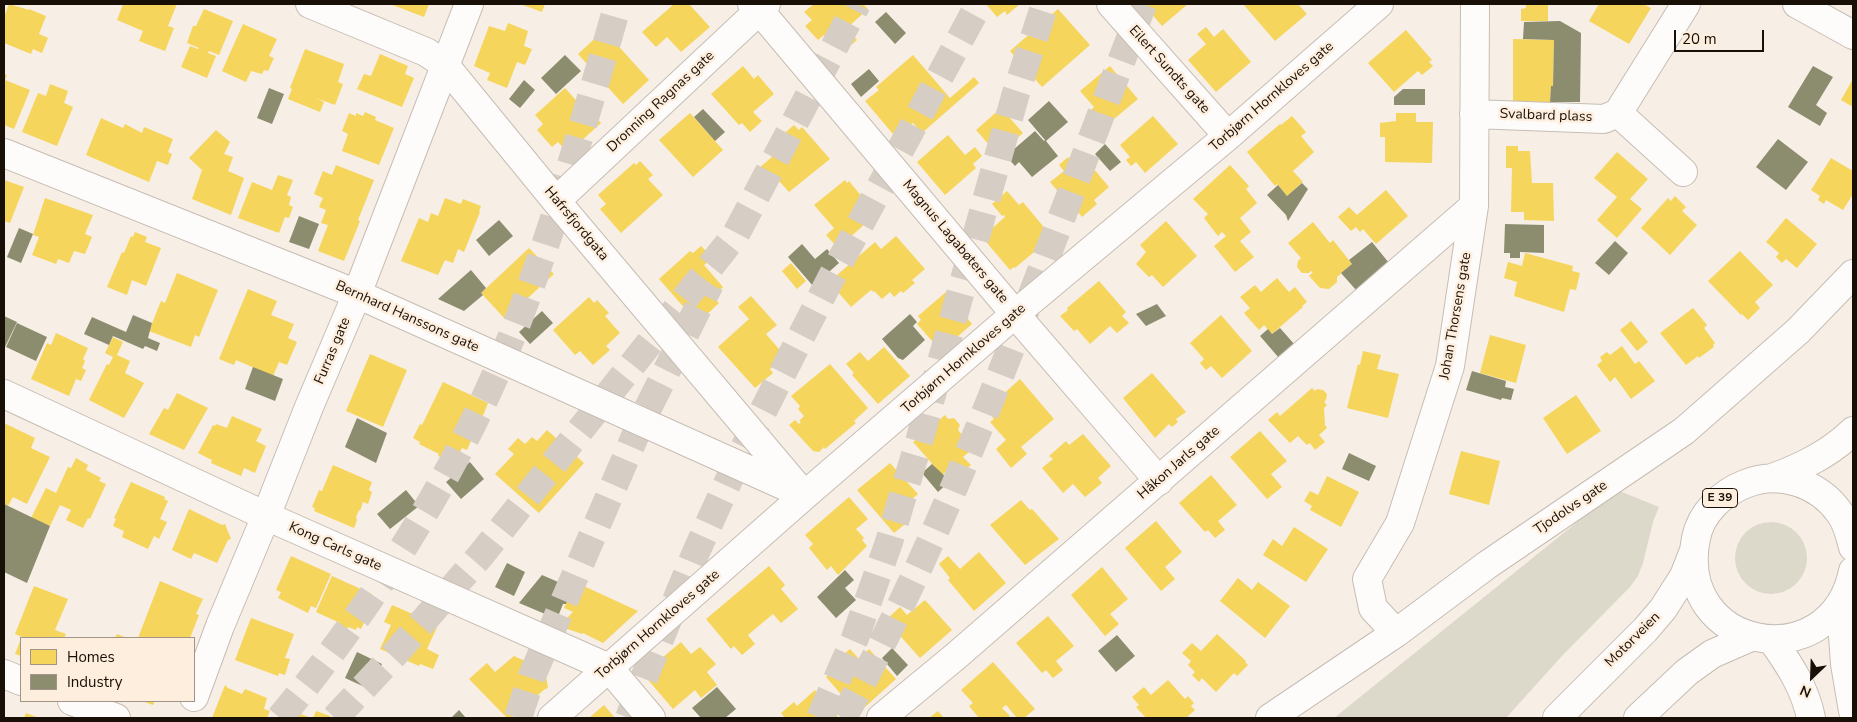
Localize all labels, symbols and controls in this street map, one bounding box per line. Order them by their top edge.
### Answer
scale bar [1677,20,1767,52]
street label: Eilert Sundts gate [1125,23,1213,117]
text: 20 m [1682,29,1717,49]
street label: Torbjørn Hornkloves gate [1207,39,1337,155]
street label: Dronning Ragnas gate [604,48,718,156]
street label: Svalbard plass [1499,106,1593,126]
street label: Magnus Lagabøters gate [899,177,1011,307]
street label: Hafrsfjordgata [540,184,612,264]
street label: Johan Thorsens gate [1437,251,1475,381]
street label: Bernhard Hanssons gate [333,278,481,356]
street label: Torbjørn Hornkloves gate [899,301,1029,417]
street label: Furras gate [311,315,355,387]
street label: Håkon Jarls gate [1134,423,1224,503]
street label: Tjodolvs gate [1531,477,1611,539]
road number: E 39 [1702,488,1738,508]
street label: Kong Carls gate [286,519,384,575]
street label: Torbjørn Hornkloves gate [593,567,723,683]
street label: Motorveien [1602,609,1664,671]
legend [20,637,195,702]
text: Homes [67,647,115,667]
north arrow [1787,652,1837,702]
text: Industry [67,672,122,692]
text: N [1797,680,1814,702]

